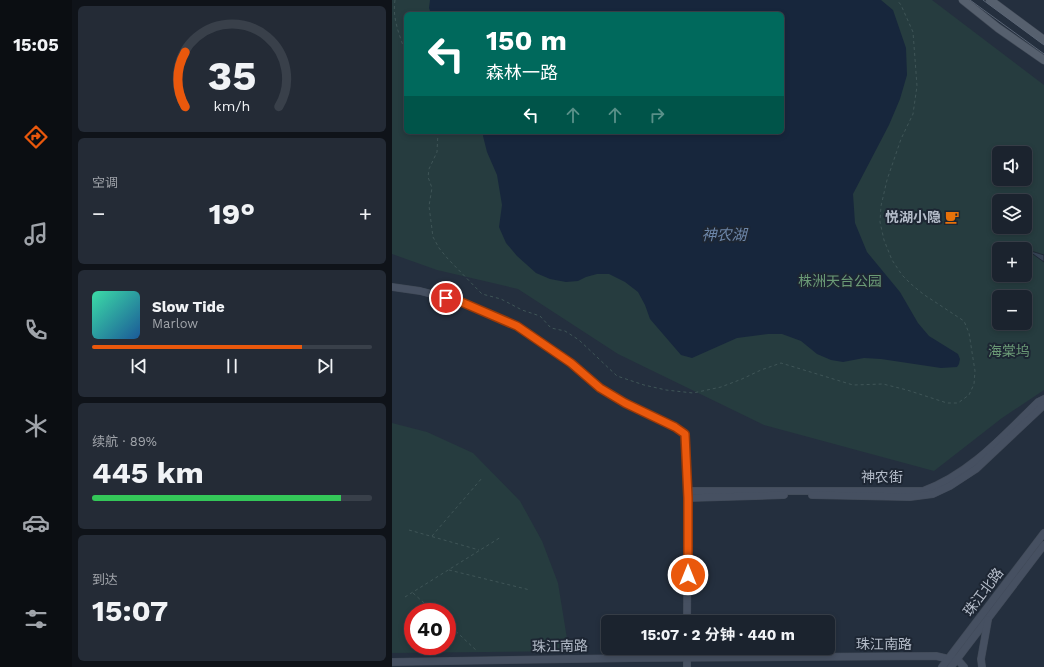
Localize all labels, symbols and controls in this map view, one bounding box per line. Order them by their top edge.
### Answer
text: 150 m [486,24,567,57]
icon: left [420,28,472,80]
text: 15:05 [13,34,59,55]
text: 35 [208,51,256,100]
text: 森林一路 [486,62,558,83]
text: km/h [214,98,250,114]
icon: left [520,104,542,126]
icon: ahead [562,104,584,126]
icon: ahead [604,104,626,126]
icon: right [646,104,668,126]
icon: directions [22,123,50,151]
map controls [992,146,1032,330]
button: sound [992,146,1032,186]
text: 空调 [92,175,118,190]
button: layers [992,194,1032,234]
text: 19° [209,196,255,231]
text: − [92,201,105,226]
text: + [359,201,372,226]
place label: 悦湖小隐 [885,209,941,225]
cafe icon: 悦湖小隐 [944,209,960,225]
icon: music [22,220,50,248]
water label: 神农湖 [701,226,748,244]
button: + [992,242,1032,282]
park label: 株洲天台公园 [798,273,882,289]
pin [429,281,463,315]
icon: arrive [435,287,457,309]
button: − [992,290,1032,330]
text: Slow Tide [152,298,225,316]
icon: phone [22,316,50,344]
text: Marlow [152,316,198,331]
park label: 海棠坞 [988,343,1030,359]
icon: previous [128,355,150,377]
icon: pause [221,355,243,377]
icon: next [314,355,336,377]
icon: climate [22,412,50,440]
text: 续航 · 89% [92,434,157,449]
text: 445 km [92,455,204,490]
street label: 神农街 [861,469,903,485]
icon: car [22,509,50,537]
position arrow [667,554,709,596]
street label: 珠江北路 [960,565,1006,619]
text: 到达 [92,572,118,587]
text: 15:07 [92,593,168,628]
speed limit sign: 40 [404,603,456,655]
icon: filters [22,605,50,633]
text: 15:07 · 2 分钟 · 440 m [641,626,795,644]
street label: 珠江南路 [856,636,912,652]
street label: 珠江南路 [532,638,588,654]

